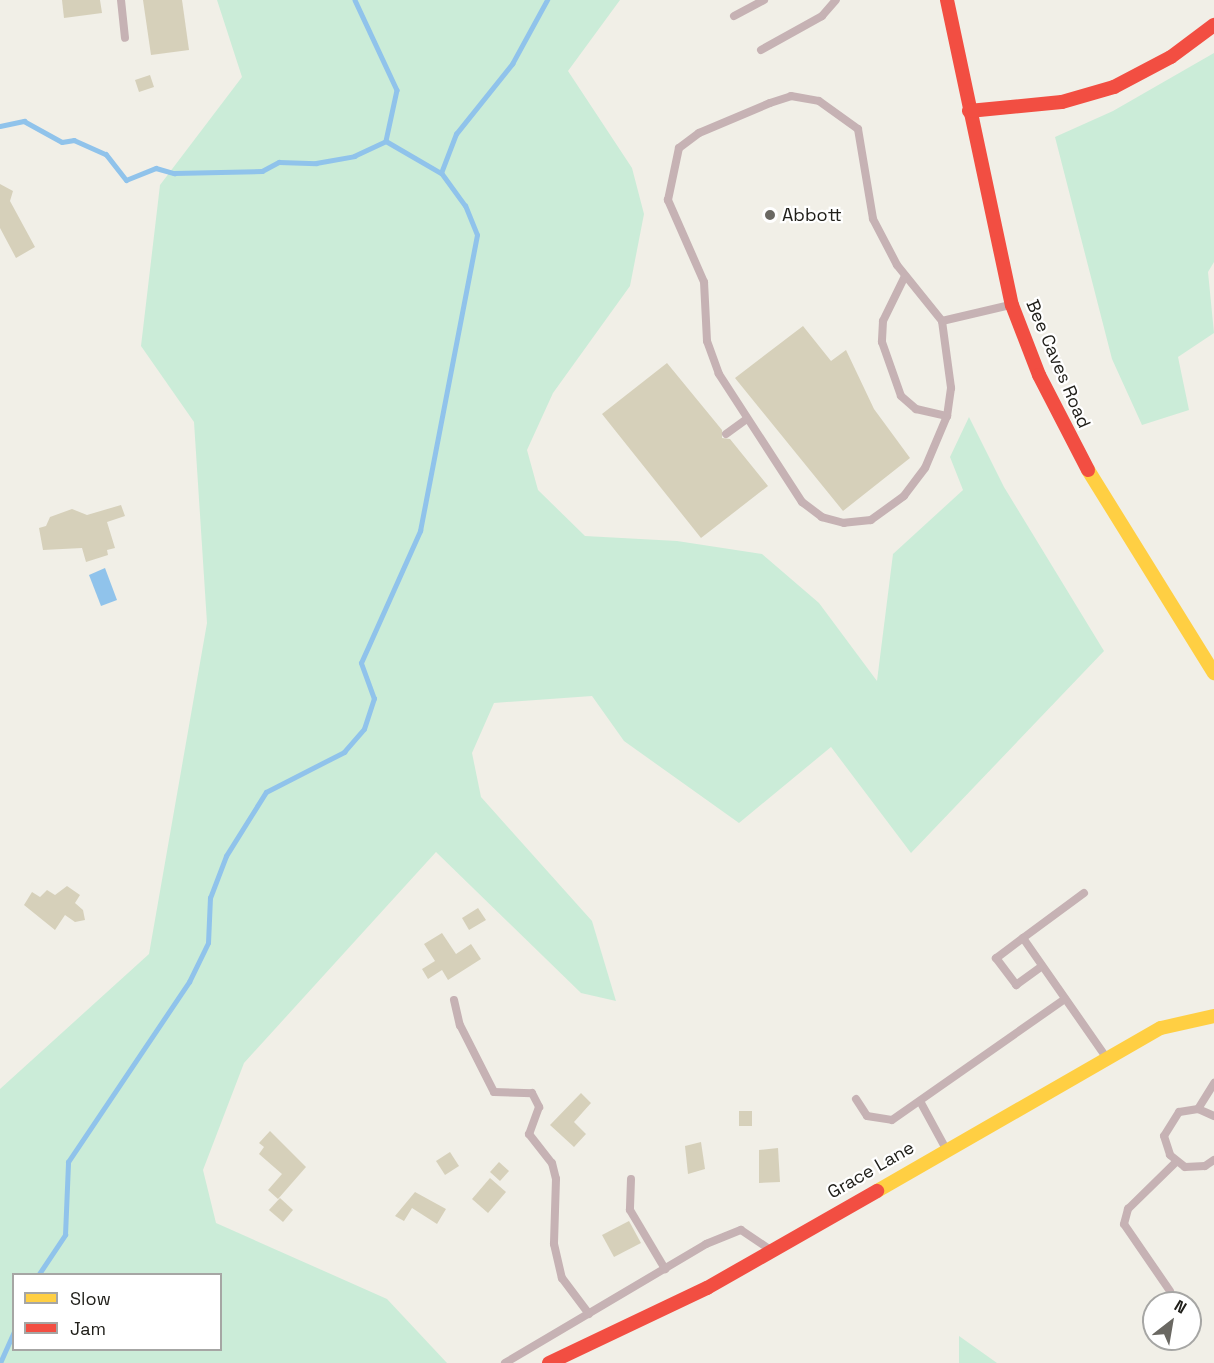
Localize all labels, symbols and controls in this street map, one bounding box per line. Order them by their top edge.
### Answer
place label: Abbott [782,204,842,226]
marker: Abbott [763,208,777,222]
street label: Bee Caves Road [1021,296,1095,432]
street label: Grace Lane [824,1137,918,1203]
legend [12,1273,222,1351]
text: Slow [70,1287,111,1310]
north arrow [1142,1291,1202,1351]
text: N [1170,1295,1190,1319]
text: Jam [70,1317,106,1340]

